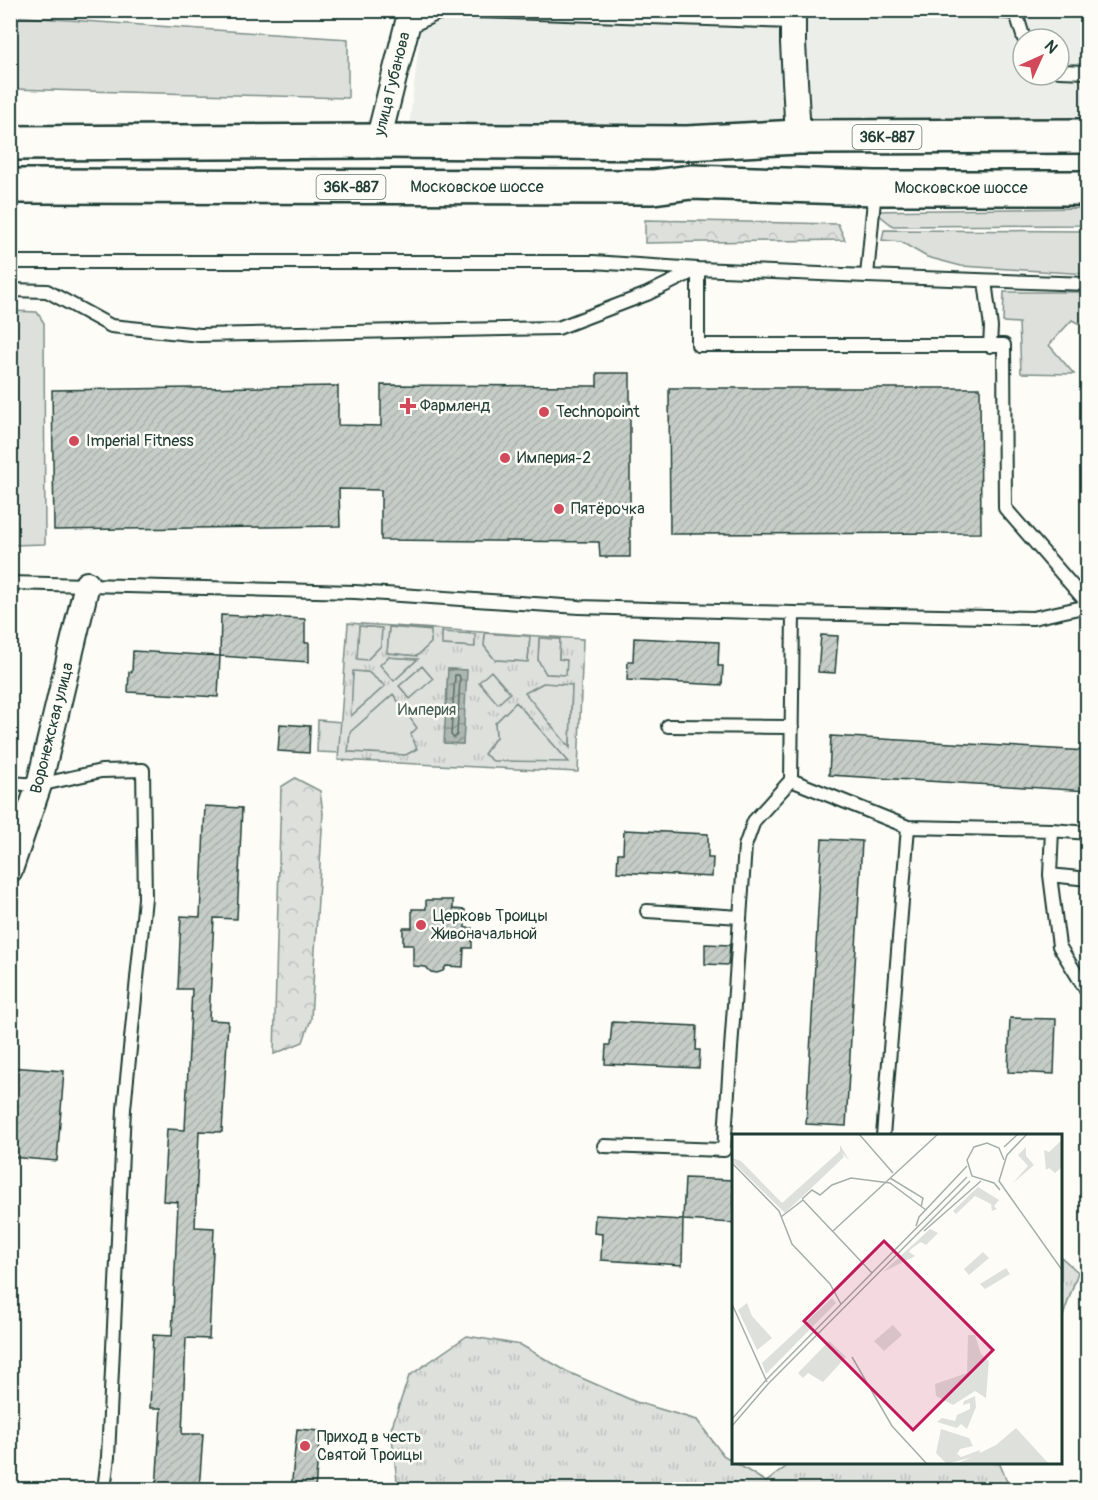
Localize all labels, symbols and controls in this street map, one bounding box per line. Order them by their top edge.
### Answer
north arrow [1011,27,1071,87]
street label: улица Губанова [369,30,415,139]
text: N [1040,36,1062,58]
road number: 36К-887 [852,125,922,149]
road number: 36К-887 [316,175,386,199]
street label: Московское шоссе [410,177,544,197]
street label: Московское шоссе [894,178,1028,198]
place label: Фармленд [420,396,491,416]
marker: Фармленд [401,399,415,413]
place label: Technopoint [556,402,640,422]
marker: Technopoint [537,405,551,419]
place label: Imperial Fitness [86,431,194,451]
marker: Imperial Fitness [67,434,81,448]
place label: Империя-2 [517,448,591,468]
marker: Империя-2 [498,451,512,465]
place label: Пятёрочка [571,499,645,519]
marker: Пятёрочка [552,502,566,516]
street label: Воронежская улица [26,660,78,796]
park label: Империя [398,700,456,720]
place label: Церковь Троицы Живоначальной [430,906,548,944]
marker: Церковь Троицы Живоначальной [414,918,428,932]
inset map [732,1134,1062,1464]
place label: Приход в честь Святой Троицы [317,1427,423,1465]
marker: Приход в честь Святой Троицы [298,1439,312,1453]

